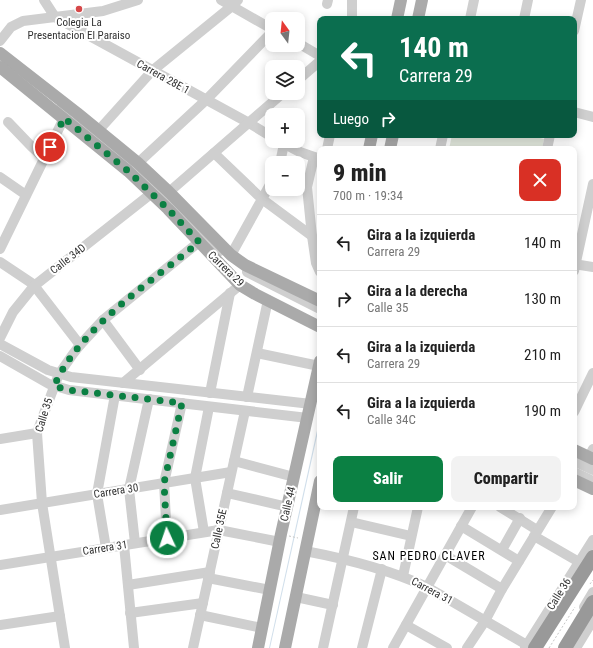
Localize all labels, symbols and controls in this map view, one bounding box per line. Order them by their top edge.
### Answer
marker: Colegia La Presentacion El Paraiso [74,4,84,14]
north arrow [265,12,305,52]
map controls [265,12,305,196]
place label: Colegia La Presentacion El Paraiso [28,16,131,42]
text: 140 m [399,31,469,64]
icon: left [333,32,385,84]
street label: Carrera 28E 1 [134,57,192,97]
button: layers [265,60,305,100]
text: Carrera 29 [399,65,473,86]
button: + [265,108,305,148]
icon: right [377,108,399,130]
text: Luego [333,110,369,128]
pin [33,130,67,164]
icon: arrive [39,136,61,158]
button: − [265,156,305,196]
text: 9 min [333,159,387,187]
button: close [519,159,561,201]
text: 700 m · 19:34 [333,188,403,203]
text: Gira a la izquierda [367,226,475,244]
icon: left [333,232,355,254]
text: 140 m [524,234,561,252]
street label: Calle 34D [48,241,88,277]
text: Carrera 29 [367,244,420,259]
street label: Carrera 29 [205,249,247,289]
text: Gira a la derecha [367,282,468,300]
icon: right [333,288,355,310]
text: 130 m [524,290,561,308]
text: Calle 35 [367,300,408,315]
text: Gira a la izquierda [367,338,475,356]
icon: left [333,344,355,366]
text: 210 m [524,346,561,364]
text: Carrera 29 [367,356,420,371]
text: Gira a la izquierda [367,394,475,412]
street label: Calle 35 [33,396,55,434]
icon: left [333,400,355,422]
text: 190 m [524,402,561,420]
text: Calle 34C [367,412,416,427]
button: Salir [333,456,443,502]
button: Compartir [451,456,561,502]
street label: Carrera 30 [93,481,139,501]
street label: Calle 44 [278,485,298,523]
street label: Calle 35E [208,507,230,550]
position arrow [146,517,188,559]
street label: Carrera 31 [82,538,128,558]
district label: SAN PEDRO CLAVER [372,549,486,563]
street label: Carrera 31 [409,575,455,607]
street label: Calle 36 [544,576,574,612]

